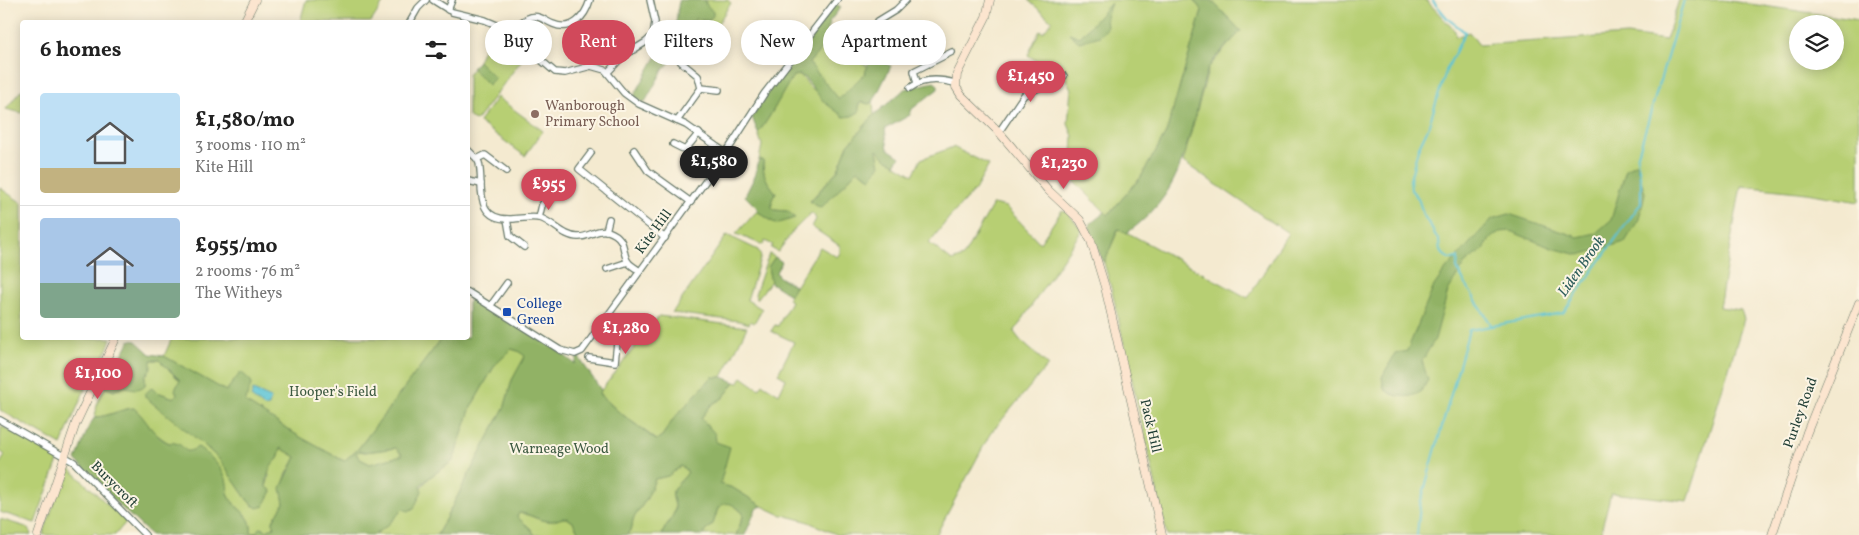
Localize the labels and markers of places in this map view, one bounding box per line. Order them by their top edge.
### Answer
pin: £1,450 [990,61,1072,103]
place label: Wanborough Primary School [545,97,639,132]
marker: Wanborough Primary School [529,108,541,120]
pin: £1,580 [673,146,755,188]
pin: £1,230 [1023,148,1105,190]
pin: £955 [519,168,579,211]
place label: College Green [517,295,563,330]
marker: College Green [501,306,513,318]
pin: £1,280 [585,312,667,355]
pin: £1,100 [57,358,139,400]

